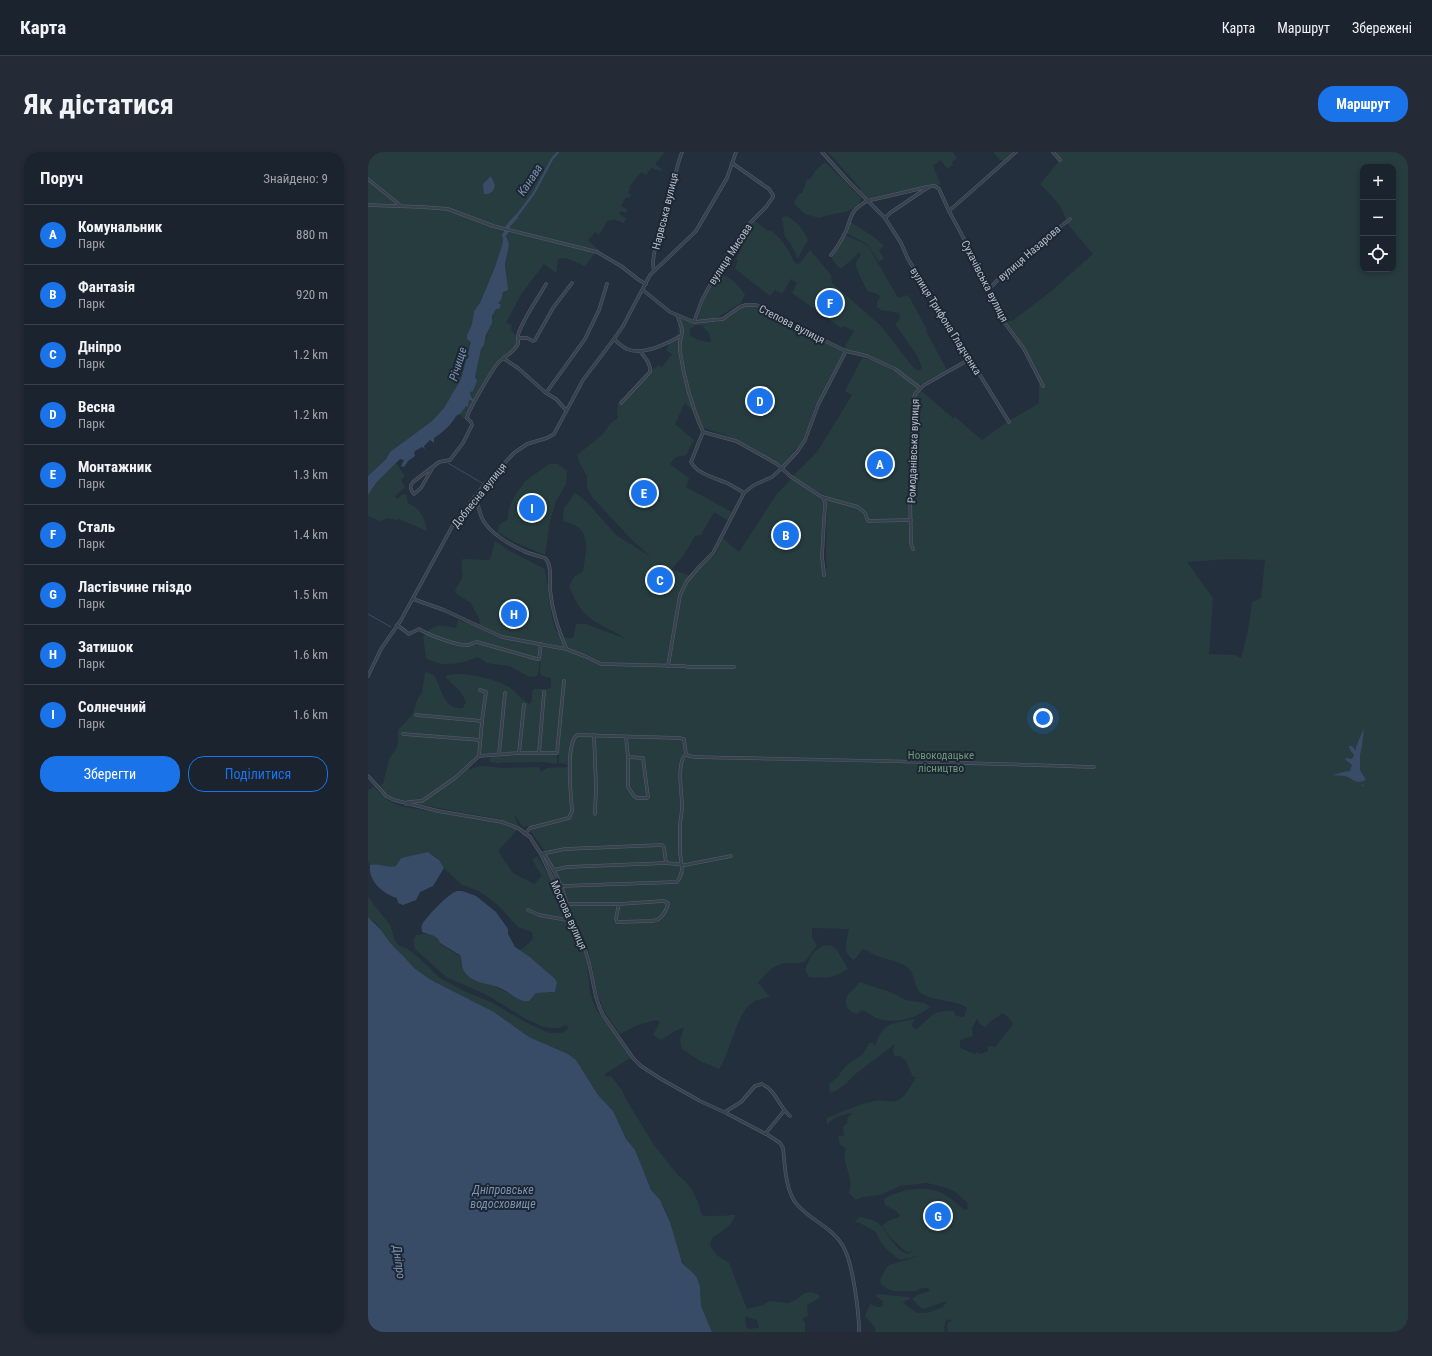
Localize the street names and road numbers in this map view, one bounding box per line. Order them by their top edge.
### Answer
street label: Нарвська вулиця [650,171,681,251]
street label: вулиця Мисова [706,221,755,287]
street label: вулиця Назарова [995,223,1063,284]
street label: Сухачівська вулиця [958,238,1011,324]
street label: вулиця Трифона Гладченка [907,265,984,377]
street label: Степова вулиця [757,302,827,347]
street label: Ромоданівська вулиця [905,399,922,503]
street label: Доблесна вулиця [449,460,509,530]
street label: Мостова вулиця [547,879,590,952]

